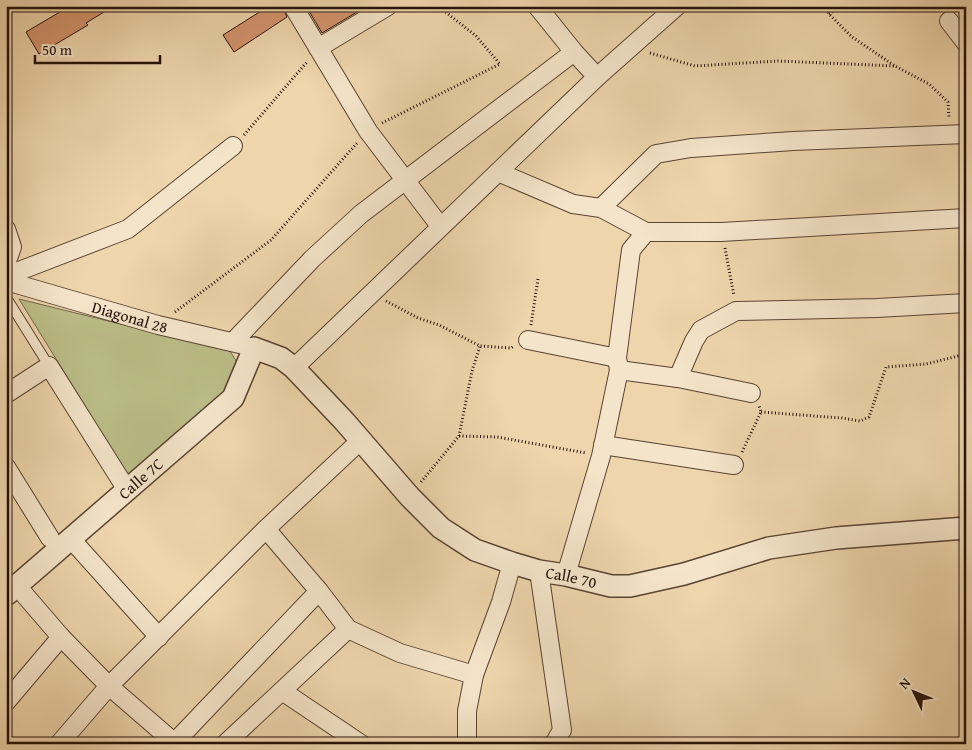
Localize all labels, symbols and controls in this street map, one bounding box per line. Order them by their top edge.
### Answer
scale bar [35,32,160,64]
text: 50 m [42,39,73,60]
street label: Diagonal 28 [89,295,170,339]
street label: Calle 7C [113,452,168,505]
street label: Calle 70 [544,560,600,594]
north arrow [890,668,940,718]
text: N [894,672,915,693]

